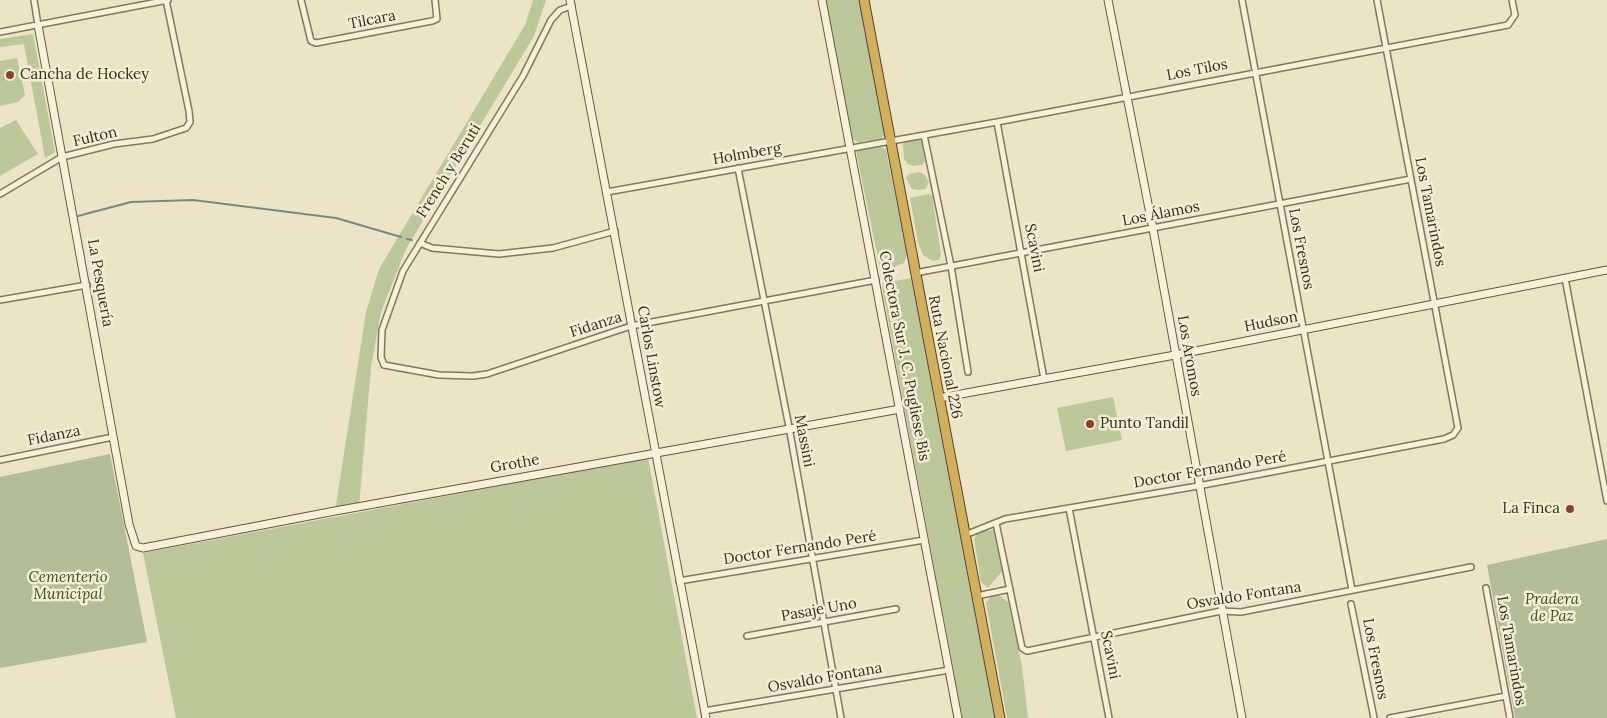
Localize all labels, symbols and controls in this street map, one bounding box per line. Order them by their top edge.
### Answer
street label: Tilcara [347,7,397,33]
street label: Los Tilos [1165,55,1229,85]
place label: Cancha de Hockey [20,66,149,84]
marker: Cancha de Hockey [4,69,16,81]
street label: French y Beruti [413,121,485,221]
street label: Fulton [71,123,119,151]
street label: Holmberg [711,139,783,169]
street label: Los Tamarindos [1411,156,1449,268]
street label: Los Álamos [1121,198,1201,230]
street label: Los Fresnos [1284,207,1318,291]
street label: Scavini [1020,222,1048,274]
street label: La Pesquería [83,238,117,328]
street label: Colectora Sur J. C. Pugliese Bis [875,250,933,462]
street label: Ruta Nacional 226 [924,294,966,420]
street label: Carlos Linstow [633,304,669,410]
street label: Fidanza [568,308,624,342]
street label: Hudson [1243,308,1299,336]
street label: Los Aromos [1173,314,1205,398]
street label: Massini [790,413,818,469]
place label: Punto Tandil [1100,415,1189,433]
marker: Punto Tandil [1084,418,1096,430]
street label: Fidanza [26,422,82,450]
street label: Doctor Fernando Peré [1132,448,1288,492]
street label: Grothe [489,451,541,477]
place label: La Finca [1502,500,1560,518]
marker: La Finca [1564,503,1576,515]
street label: Doctor Fernando Peré [722,527,878,569]
park label: Cementerio Municipal [28,569,108,604]
street label: Osvaldo Fontana [1185,578,1303,614]
park label: Pradera de Paz [1525,591,1579,626]
street label: Pasaje Uno [780,594,858,626]
street label: Los Tamarindos [1493,595,1529,707]
street label: Los Fresnos [1358,617,1392,701]
street label: Scavini [1096,629,1124,681]
street label: Osvaldo Fontana [766,659,884,697]

